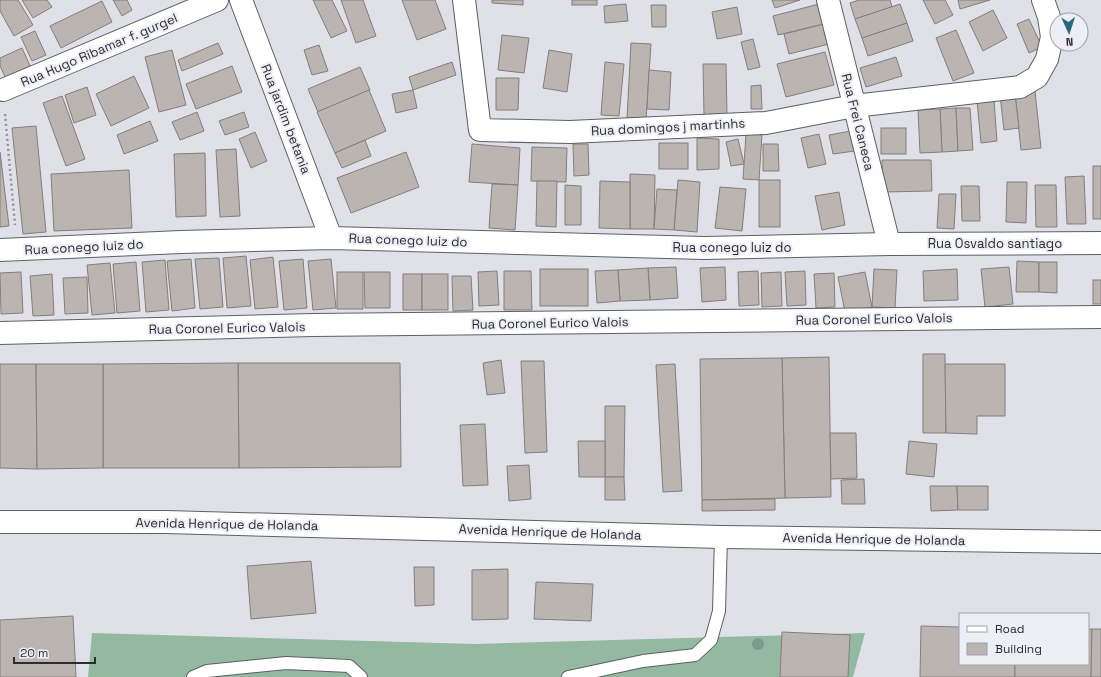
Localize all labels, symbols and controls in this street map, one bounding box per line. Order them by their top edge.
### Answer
street label: Rua Hugo Ribamar f. gurgel [18,9,180,91]
north arrow [1049,12,1089,52]
text: N [1065,35,1074,49]
street label: Rua jardim betania [257,62,315,177]
street label: Rua Frei Caneca [838,72,878,173]
street label: Rua domingos j martinhs [590,114,746,140]
street label: Rua conego luiz do [348,229,468,251]
street label: Rua conego luiz do [24,235,144,259]
street label: Rua Osvaldo santiago [928,235,1062,252]
street label: Rua conego luiz do [672,239,792,256]
street label: Rua Coronel Eurico Valois [795,309,953,329]
street label: Rua Coronel Eurico Valois [471,313,629,333]
street label: Rua Coronel Eurico Valois [148,318,306,338]
street label: Avenida Henrique de Holanda [135,514,319,534]
street label: Avenida Henrique de Holanda [458,520,642,544]
street label: Avenida Henrique de Holanda [782,529,966,549]
legend [959,613,1089,665]
text: Road [995,621,1024,637]
scale bar [14,639,95,665]
text: Building [995,641,1042,657]
text: 20 m [20,645,48,661]

